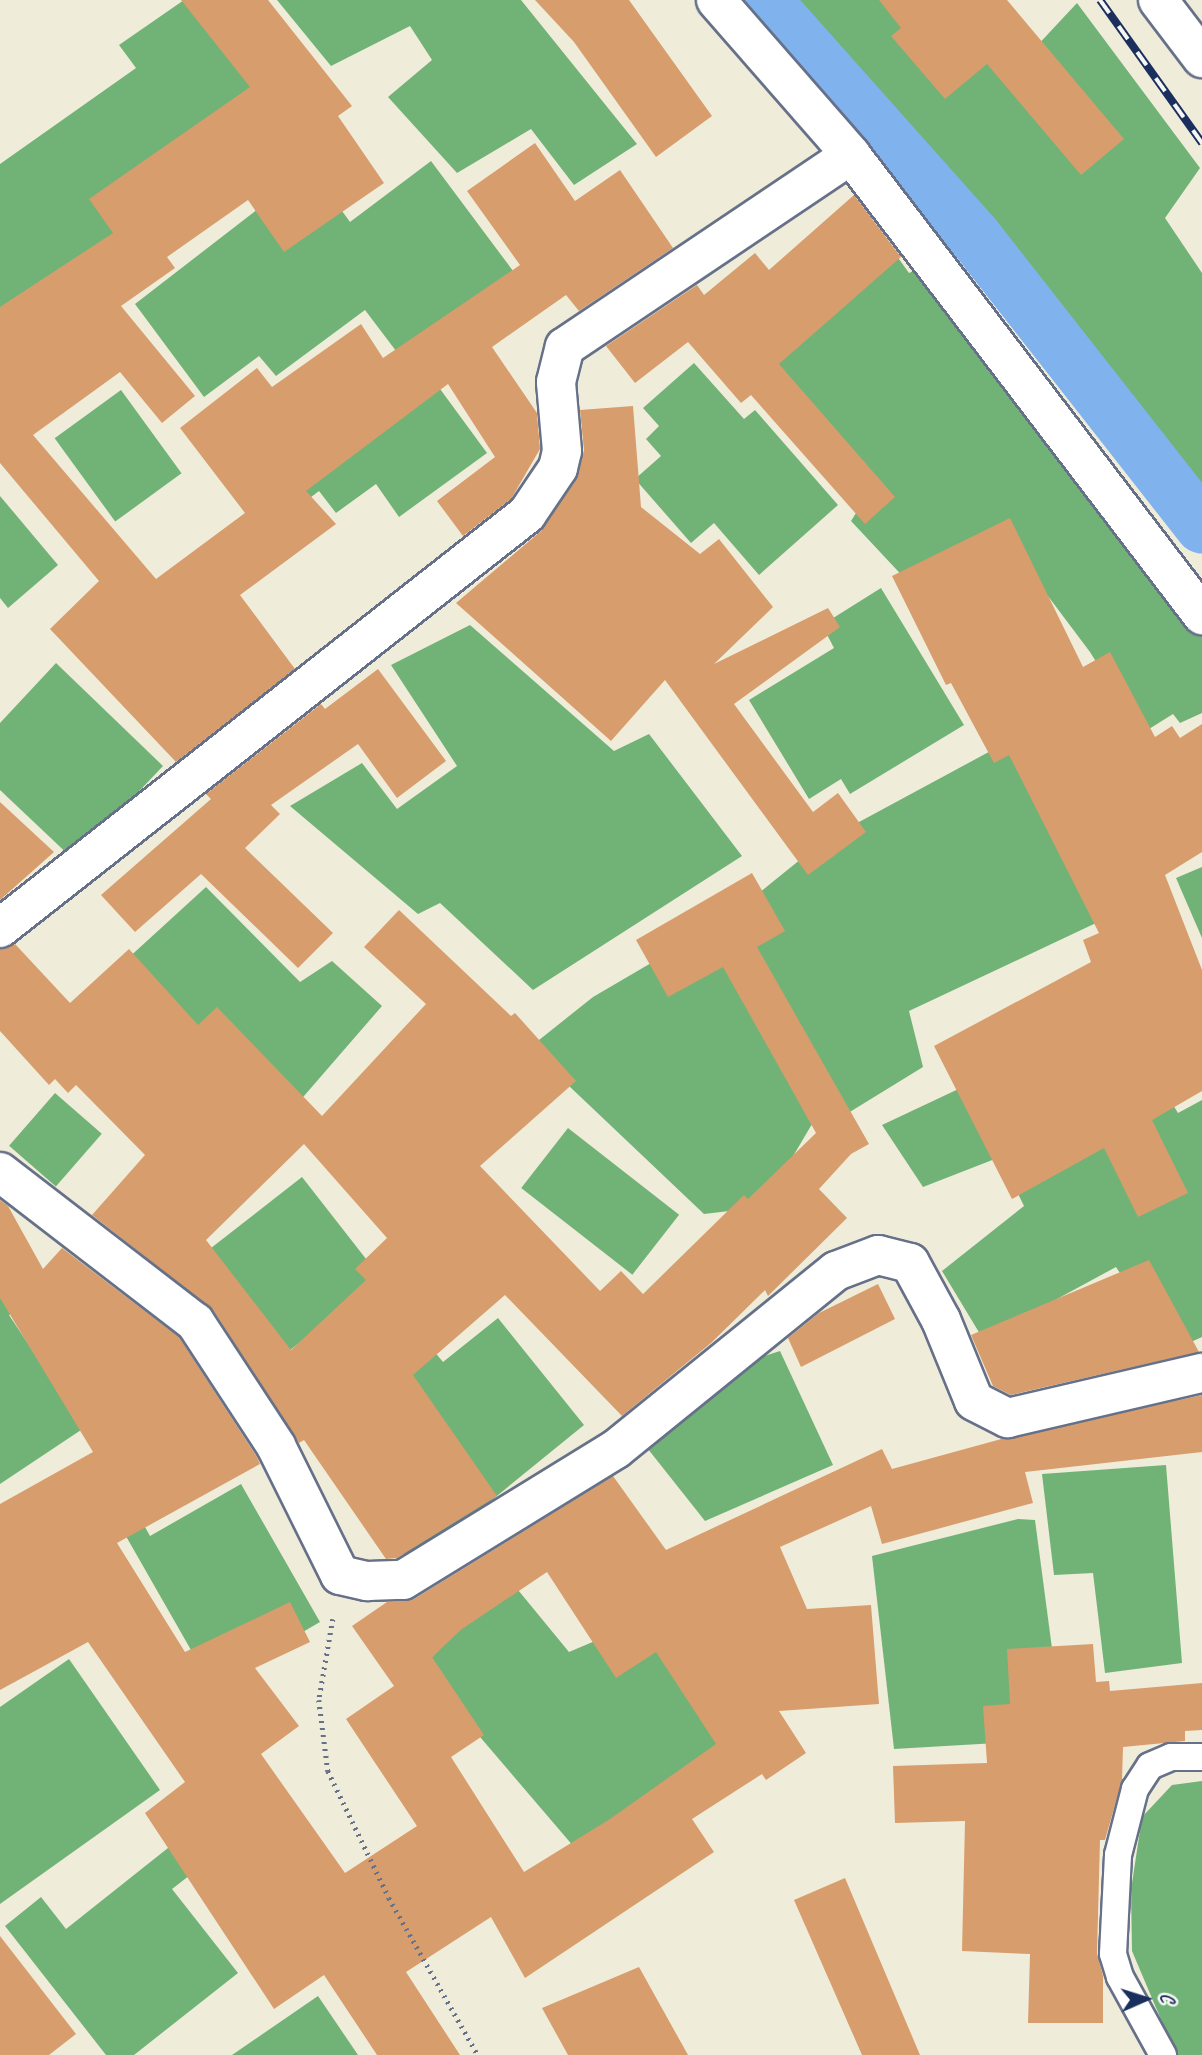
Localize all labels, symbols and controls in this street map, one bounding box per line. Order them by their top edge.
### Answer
north arrow [1111,1964,1181,2034]
text: С [1155,1993,1179,2003]

